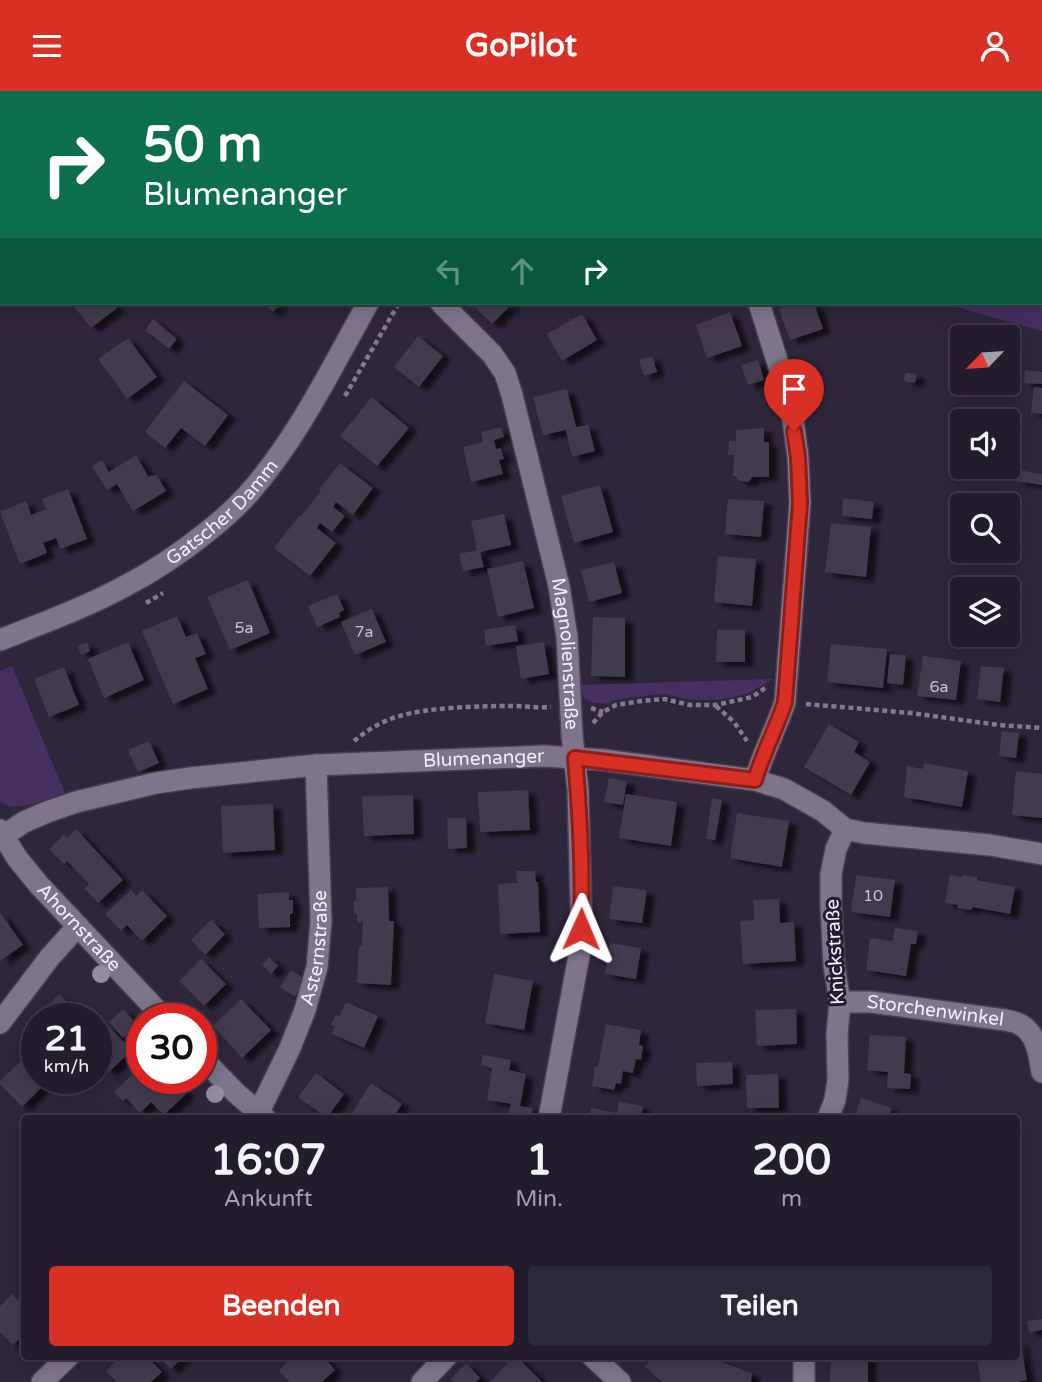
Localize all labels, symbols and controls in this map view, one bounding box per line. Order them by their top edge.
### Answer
icon: menu [28,27,66,65]
text: GoPilot [465,27,577,65]
icon: person [976,27,1014,65]
text: 50 m [143,116,262,175]
icon: right [28,119,119,210]
text: Blumenanger [143,176,347,214]
icon: left [430,252,468,290]
icon: ahead [503,252,541,290]
icon: right [576,252,614,290]
north arrow [950,325,1020,395]
map controls [950,325,1020,647]
pin [764,359,824,431]
icon: arrive [775,370,813,408]
button: sound [950,409,1020,479]
street label: Gatscher Damm [162,455,283,570]
button: search [950,493,1020,563]
street label: Magnolienstraße [547,576,583,730]
button: layers [950,577,1020,647]
house number: 5a [234,618,254,638]
house number: 7a [354,622,374,642]
house number: 6a [929,677,949,697]
street label: Blumenanger [422,745,545,772]
street label: Ahornstraße [32,879,126,976]
house number: 10 [863,886,883,906]
street label: Asternstraße [296,890,332,1008]
position arrow [544,892,618,966]
street label: Knickstraße [821,899,849,1005]
street label: Storchenwinkel [866,991,1005,1031]
speed limit sign: 30 [126,1003,217,1094]
text: 21 [45,1018,88,1060]
text: km/h [44,1055,89,1077]
text: 16:07 [210,1135,326,1186]
text: 1 [526,1135,552,1186]
text: 200 [752,1135,831,1186]
text: Ankunft [224,1185,312,1213]
text: Min. [515,1185,563,1213]
text: m [781,1185,802,1213]
button: Beenden [49,1266,514,1346]
button: Teilen [528,1266,992,1346]

